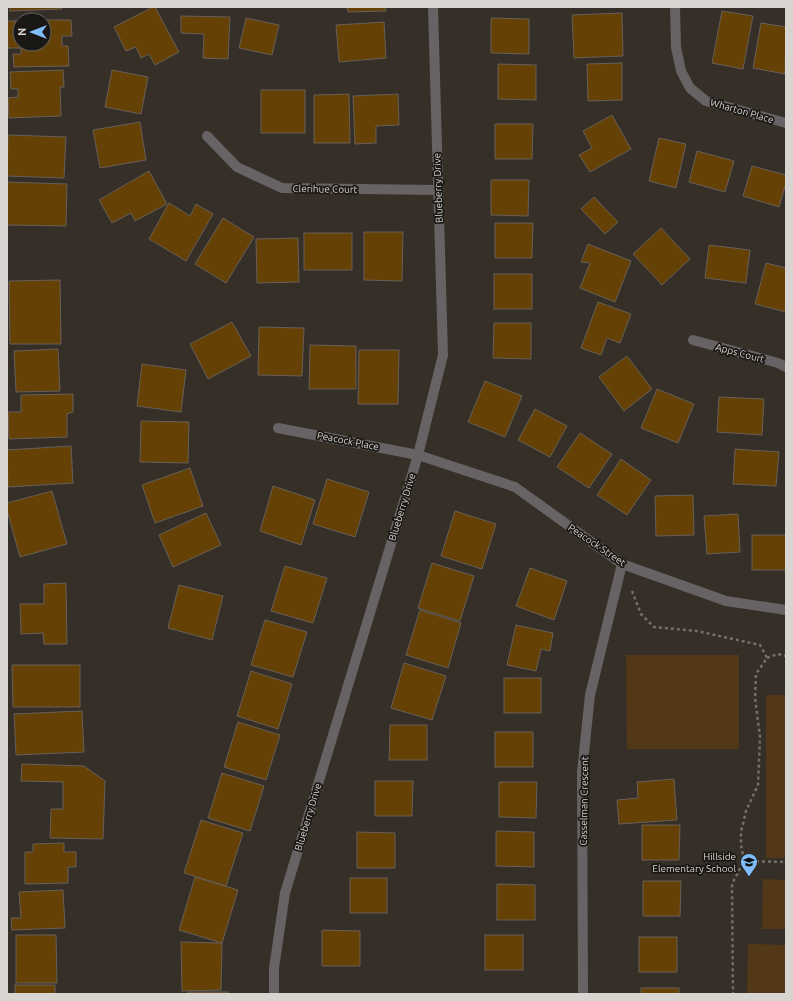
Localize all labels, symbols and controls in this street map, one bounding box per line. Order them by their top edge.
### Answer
north arrow [12,12,52,52]
text: N [16,28,28,36]
street label: Wharton Place [709,97,775,125]
street label: Blueberry Drive [431,153,445,223]
street label: Clerihue Court [292,183,358,195]
street label: Apps Court [714,341,766,365]
street label: Peacock Place [316,430,380,452]
street label: Blueberry Drive [386,472,418,542]
street label: Peacock Street [566,522,628,568]
street label: Casselman Crescent [578,756,590,846]
street label: Blueberry Drive [292,782,324,852]
place label: Hillside Elementary School [652,851,736,874]
school or university icon: Hillside Elementary School [739,852,759,877]

